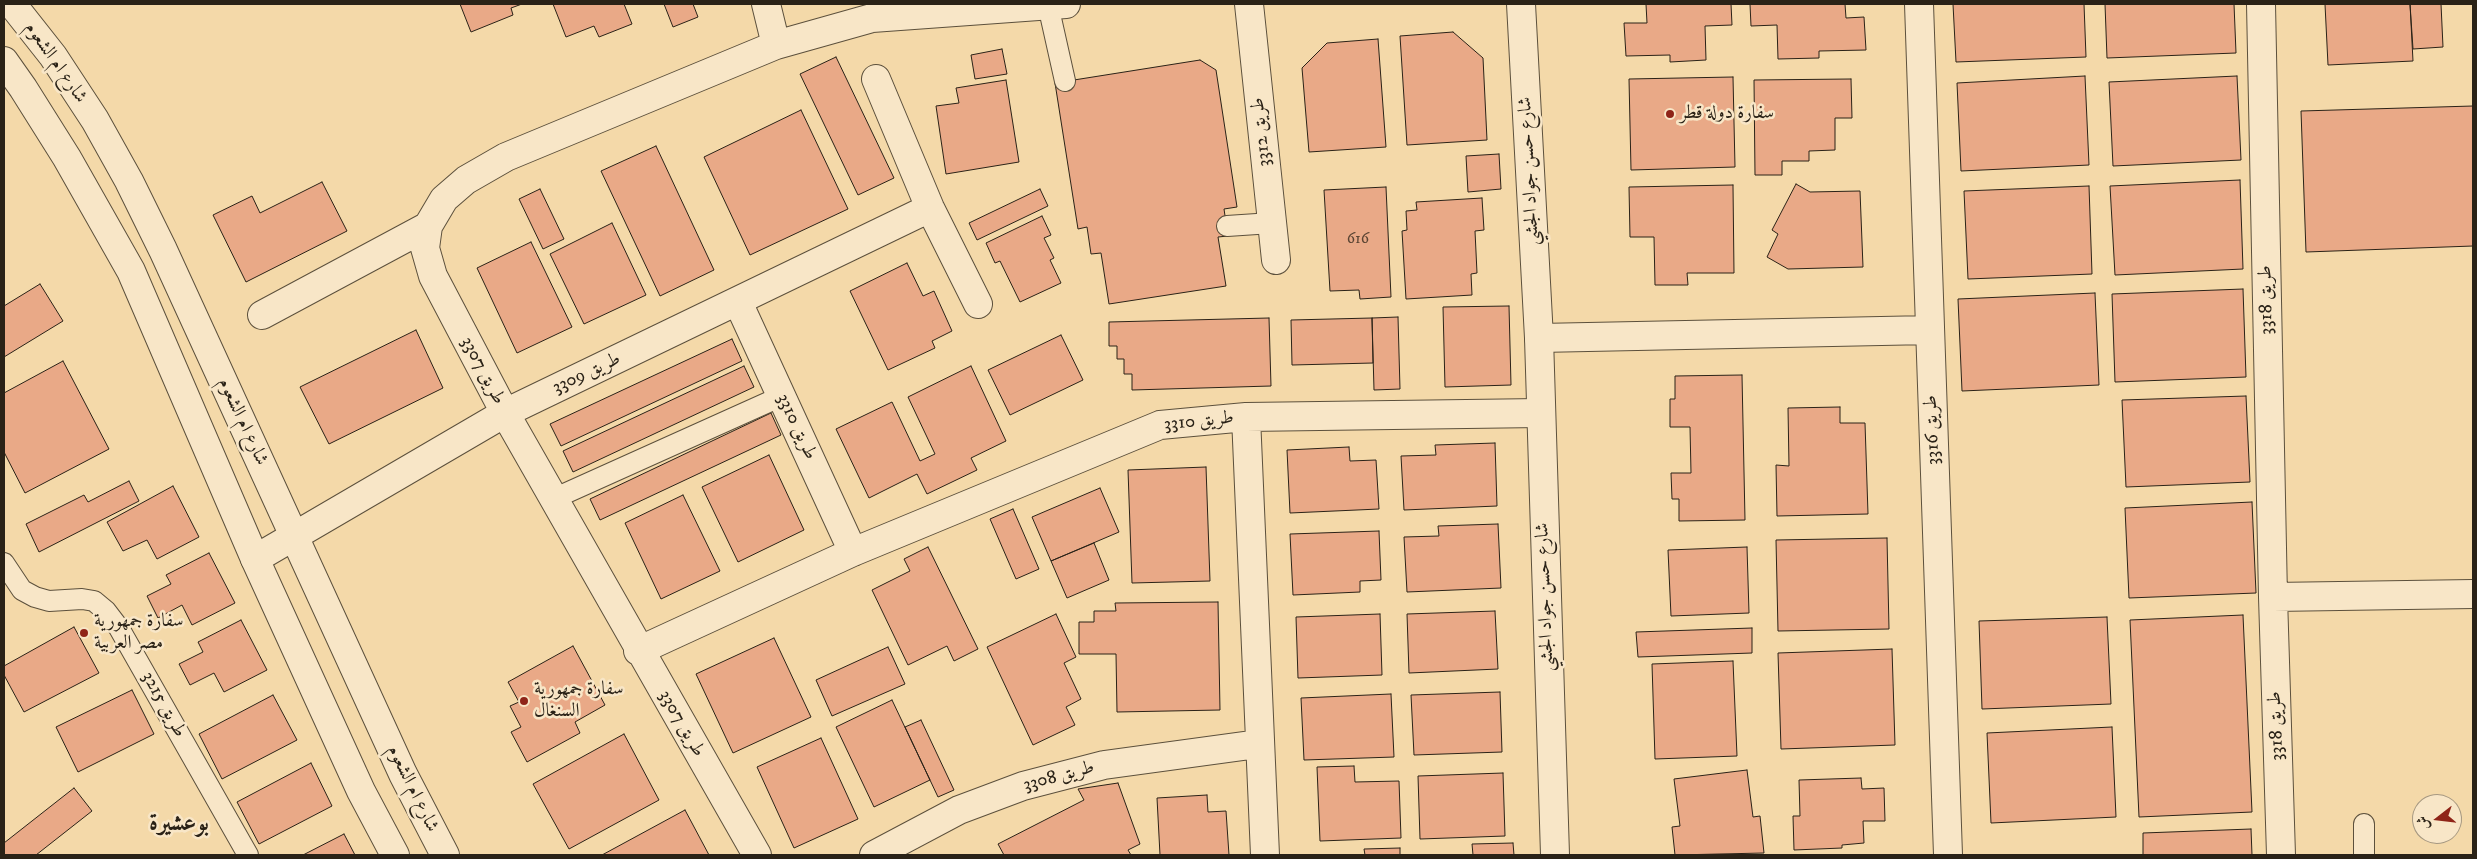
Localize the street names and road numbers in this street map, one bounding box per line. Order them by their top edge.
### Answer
street label: شارع ام الشعوم [19,18,91,108]
street label: طريق 3312 [1247,96,1277,168]
street label: شارع حسن جواد الجشي [1515,96,1545,246]
street label: طريق 3318 [2255,265,2279,335]
street label: طريق 3307 [455,333,509,409]
street label: طريق 3309 [549,348,625,400]
street label: شارع ام الشعوم [212,375,272,469]
street label: طريق 3310 [771,390,821,464]
street label: طريق 3316 [1920,395,1946,465]
street label: طريق 3310 [1163,407,1235,437]
street label: شارع حسن جواد الجشي [1532,522,1560,672]
street label: طريق 3215 [136,668,190,742]
street label: طريق 3307 [653,687,709,761]
street label: طريق 3318 [2264,691,2290,761]
street label: شارع ام الشعوم [381,742,443,836]
street label: طريق 3308 [1021,757,1097,797]

